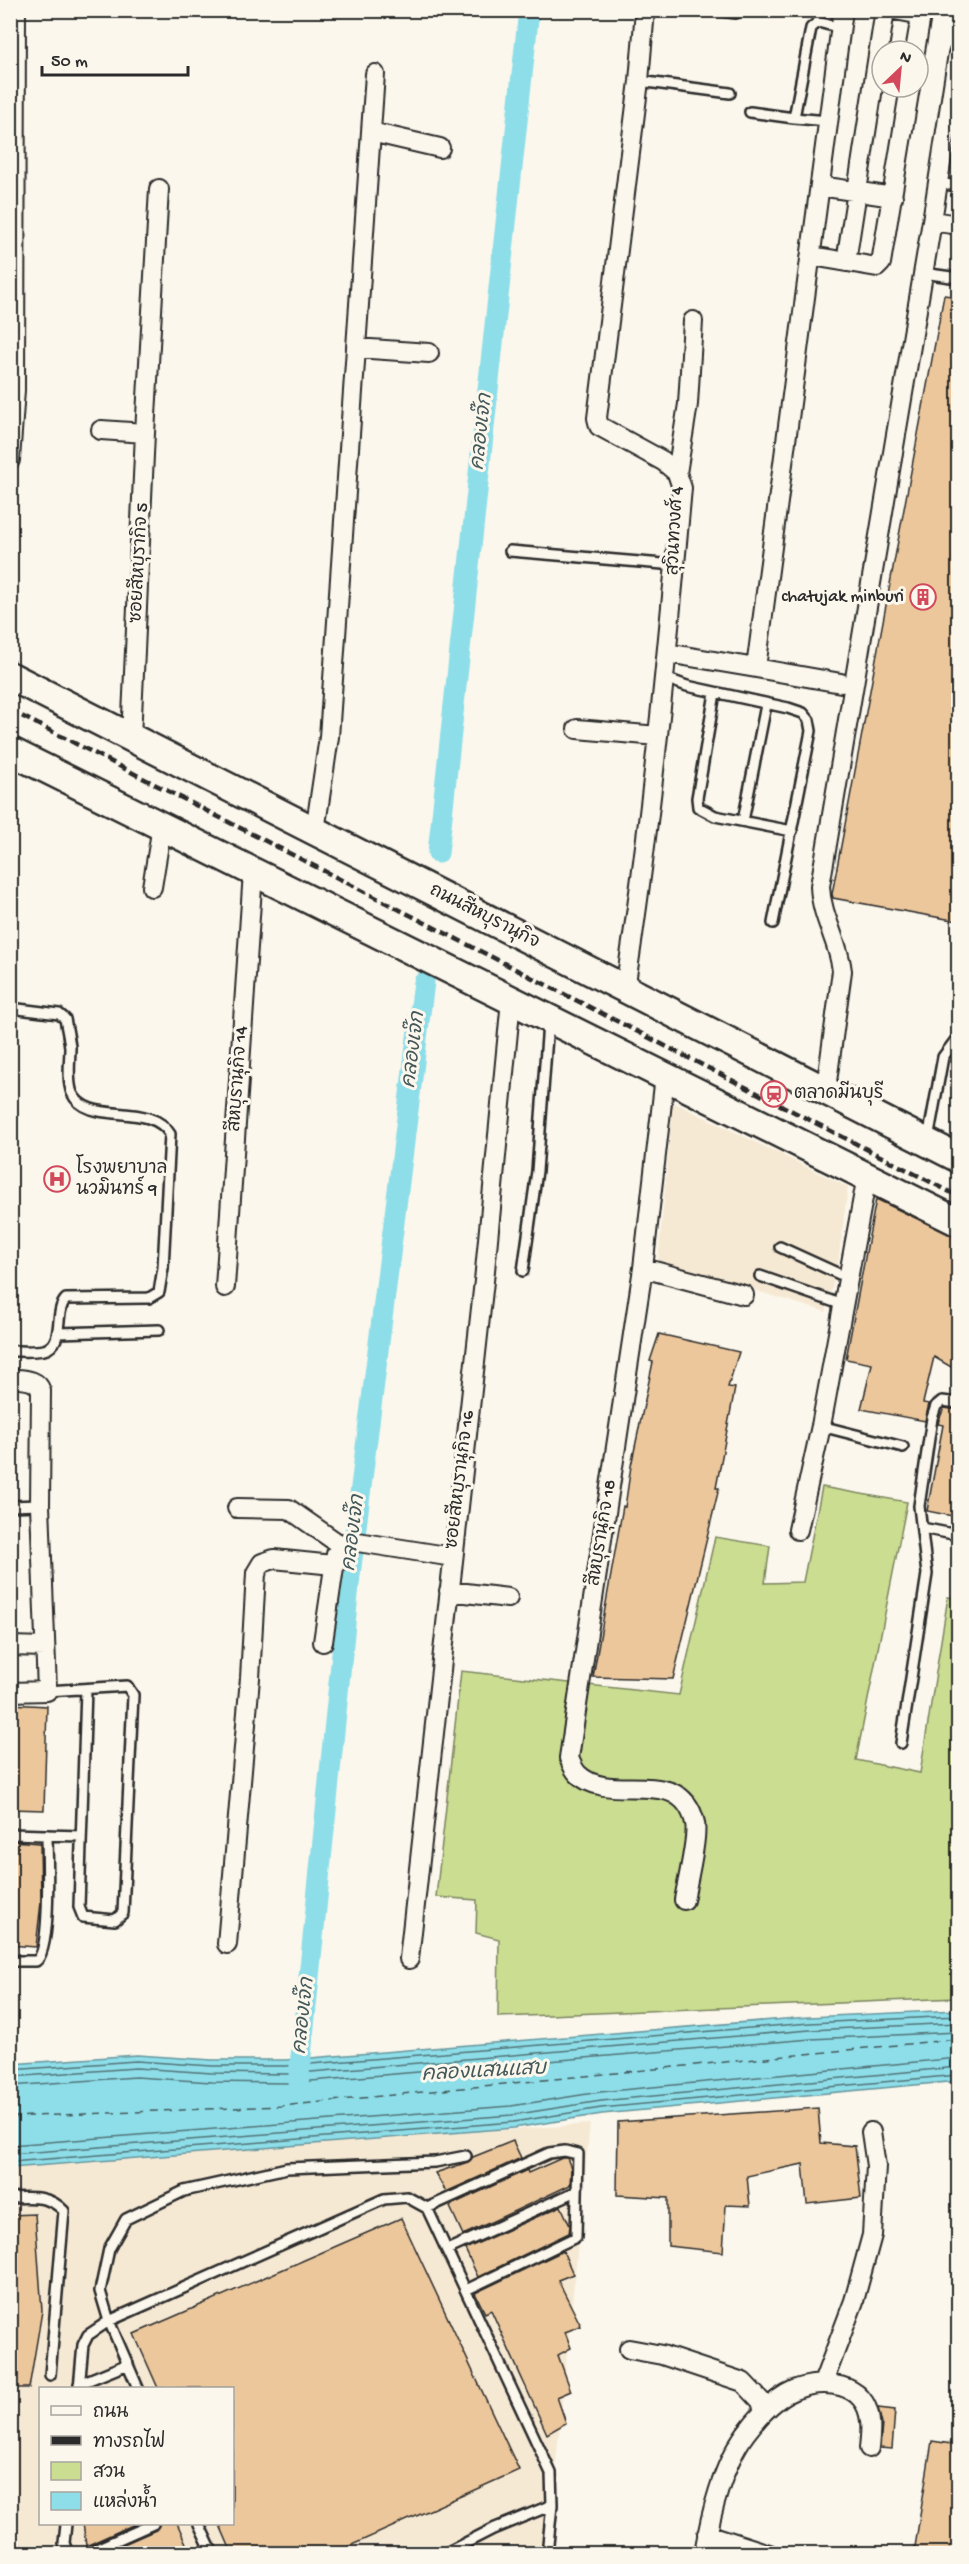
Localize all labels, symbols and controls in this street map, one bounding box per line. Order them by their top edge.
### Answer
scale bar [42,39,188,77]
north arrow [870,39,930,99]
text: N [896,48,914,70]
text: 50 m [51,52,88,73]
water label: คลองเจ๊ก [464,391,499,471]
street label: สุวินทวงศ์ 4 [658,485,690,576]
street label: ซอยสีหบุรากิจ 5 [122,502,155,624]
building icon: chatujak minburi [908,582,938,612]
place label: chatujak minburi [781,587,904,608]
street label: ถนนสีหบุรานุกิจ [425,877,544,955]
water label: คลองเจ๊ก [395,1009,431,1089]
street label: สีหบุรานุกิจ 14 [221,1025,254,1133]
station icon: ตลาดมีนบุรี [759,1079,789,1109]
place label: ตลาดมีนบุรี [794,1080,883,1106]
place label: โรงพยาบาล นวมินทร์ 9 [76,1154,167,1201]
hospital icon: โรงพยาบาล นวมินทร์ 9 [42,1164,72,1194]
street label: ซอยสีหบุรานุกิจ 16 [438,1408,481,1551]
street label: สีหบุรานุกิจ 18 [580,1478,623,1588]
water label: คลองเจ๊ก [335,1492,371,1572]
water label: คลองเจ๊ก [286,1975,321,2055]
water label: คลองแสนแสบ [421,2058,548,2088]
legend [39,2387,234,2525]
text: ถนน [93,2403,128,2424]
text: ทางรถไฟ [93,2428,165,2454]
text: สวน [93,2463,125,2484]
text: แหล่งน้ำ [93,2484,157,2514]

